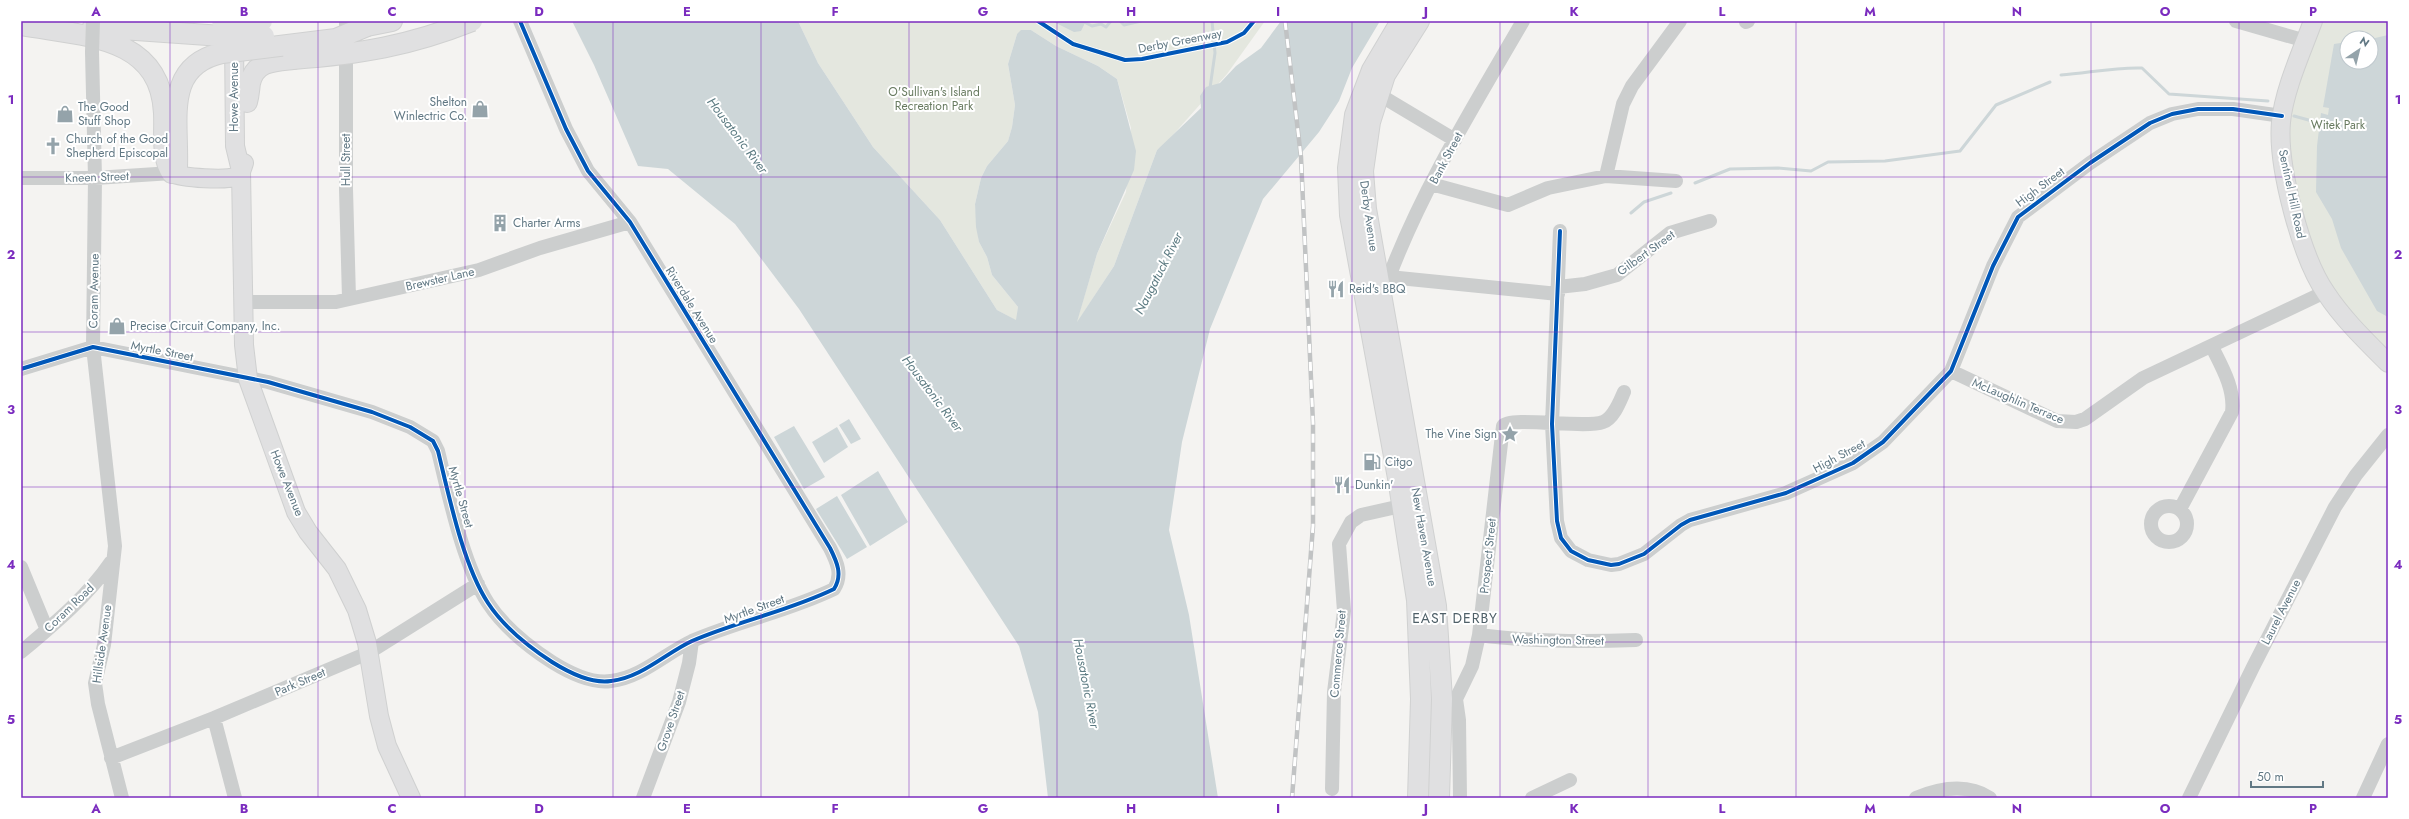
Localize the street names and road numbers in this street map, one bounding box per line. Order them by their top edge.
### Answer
street label: Derby Greenway [1137,24,1224,58]
street label: Howe Avenue [225,62,243,132]
street label: Bank Street [1425,129,1467,187]
street label: Hull Street [337,134,355,186]
street label: Sentinel Hill Road [2274,148,2310,240]
street label: High Street [2012,163,2068,211]
street label: Kneen Street [65,167,129,187]
street label: Derby Avenue [1355,179,1383,253]
street label: Gilbert Street [1613,226,1679,280]
street label: Coram Avenue [84,253,104,329]
street label: Brewster Lane [404,262,476,296]
street label: Riverdale Avenue [661,263,723,347]
street label: Myrtle Street [129,336,195,366]
street label: McLaughlin Terrace [1969,374,2067,428]
street label: High Street [1810,435,1869,477]
street label: Howe Avenue [266,447,308,519]
street label: Myrtle Street [444,464,478,530]
street label: New Haven Avenue [1406,486,1442,588]
street label: Prospect Street [1475,517,1501,594]
street label: Laurel Avenue [2257,576,2305,648]
street label: Coram Road [40,579,98,637]
street label: Myrtle Street [721,590,787,628]
street label: Hillside Avenue [88,604,116,684]
street label: Commerce Street [1325,609,1351,699]
street label: Washington Street [1512,630,1604,650]
street label: Park Street [272,663,328,701]
street label: Grove Street [652,688,690,754]

